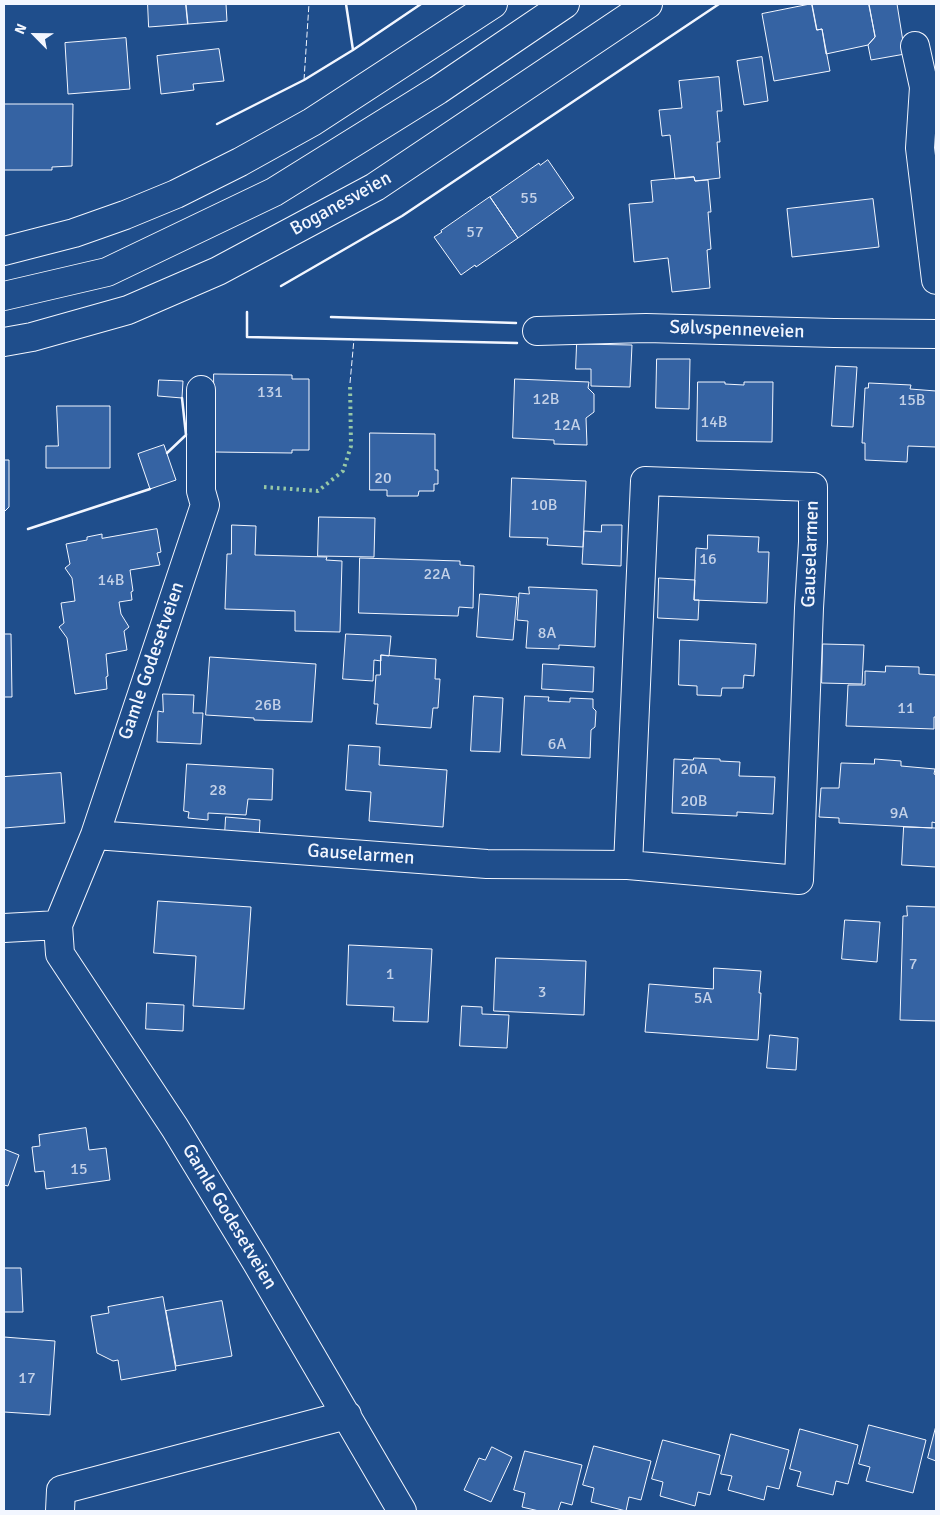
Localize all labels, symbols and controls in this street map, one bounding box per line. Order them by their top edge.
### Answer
north arrow [10,10,60,60]
text: N [11,21,30,37]
street label: Boganesveien [286,167,396,241]
house number: 55 [520,189,538,209]
house number: 57 [466,223,484,243]
street label: Sølvspenneveien [669,316,805,344]
house number: 131 [257,383,283,403]
house number: 12B [533,390,559,410]
house number: 15B [899,391,925,411]
house number: 14B [701,413,727,433]
house number: 12A [553,416,581,436]
house number: 20 [374,469,392,489]
house number: 10B [531,496,557,516]
street label: Gauselarmen [798,500,824,608]
house number: 16 [699,550,717,570]
house number: 22A [423,565,451,585]
house number: 14B [98,571,124,591]
street label: Gamle Godesetveien [114,579,190,743]
house number: 8A [538,624,556,644]
house number: 26B [255,696,281,716]
house number: 11 [897,699,915,719]
house number: 6A [548,735,566,755]
house number: 20A [680,760,708,780]
house number: 28 [209,781,227,801]
house number: 20B [681,792,707,812]
house number: 9A [890,804,908,824]
street label: Gauselarmen [307,840,415,870]
house number: 7 [909,955,917,975]
house number: 1 [386,965,394,985]
house number: 3 [538,983,546,1003]
house number: 5A [694,989,712,1009]
street label: Gamle Godesetveien [177,1140,281,1294]
house number: 15 [70,1160,88,1180]
house number: 17 [18,1369,36,1389]

